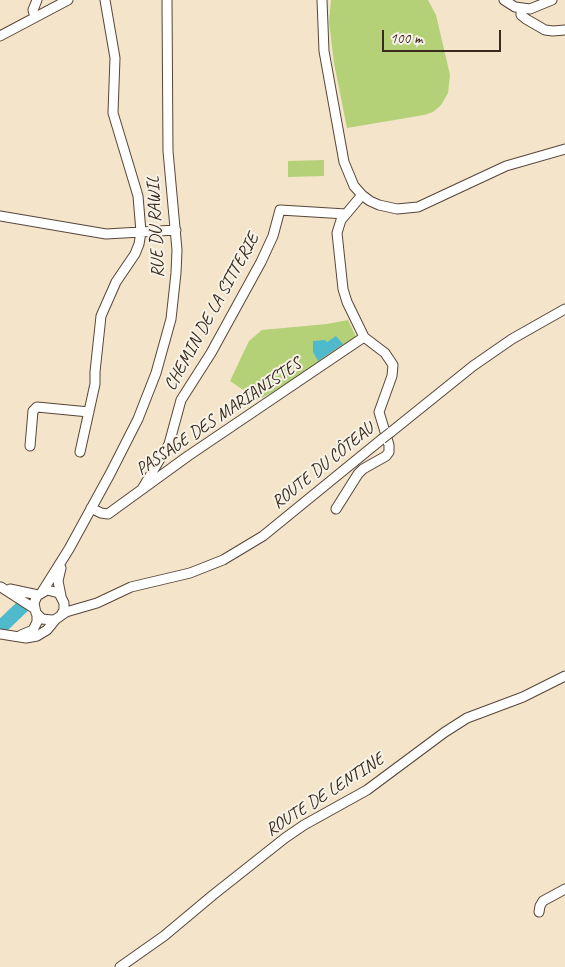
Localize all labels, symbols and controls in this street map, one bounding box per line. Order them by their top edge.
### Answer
scale bar [385,20,504,52]
text: 100 m [390,29,422,48]
street label: RUE DU RAWIL [143,176,169,278]
street label: CHEMIN DE LA SITTERIE [160,230,264,394]
street label: PASSAGE DES MARIANISTES [132,354,306,480]
street label: ROUTE DU CÔTEAU [268,418,378,514]
street label: ROUTE DE LENTINE [262,749,388,841]

